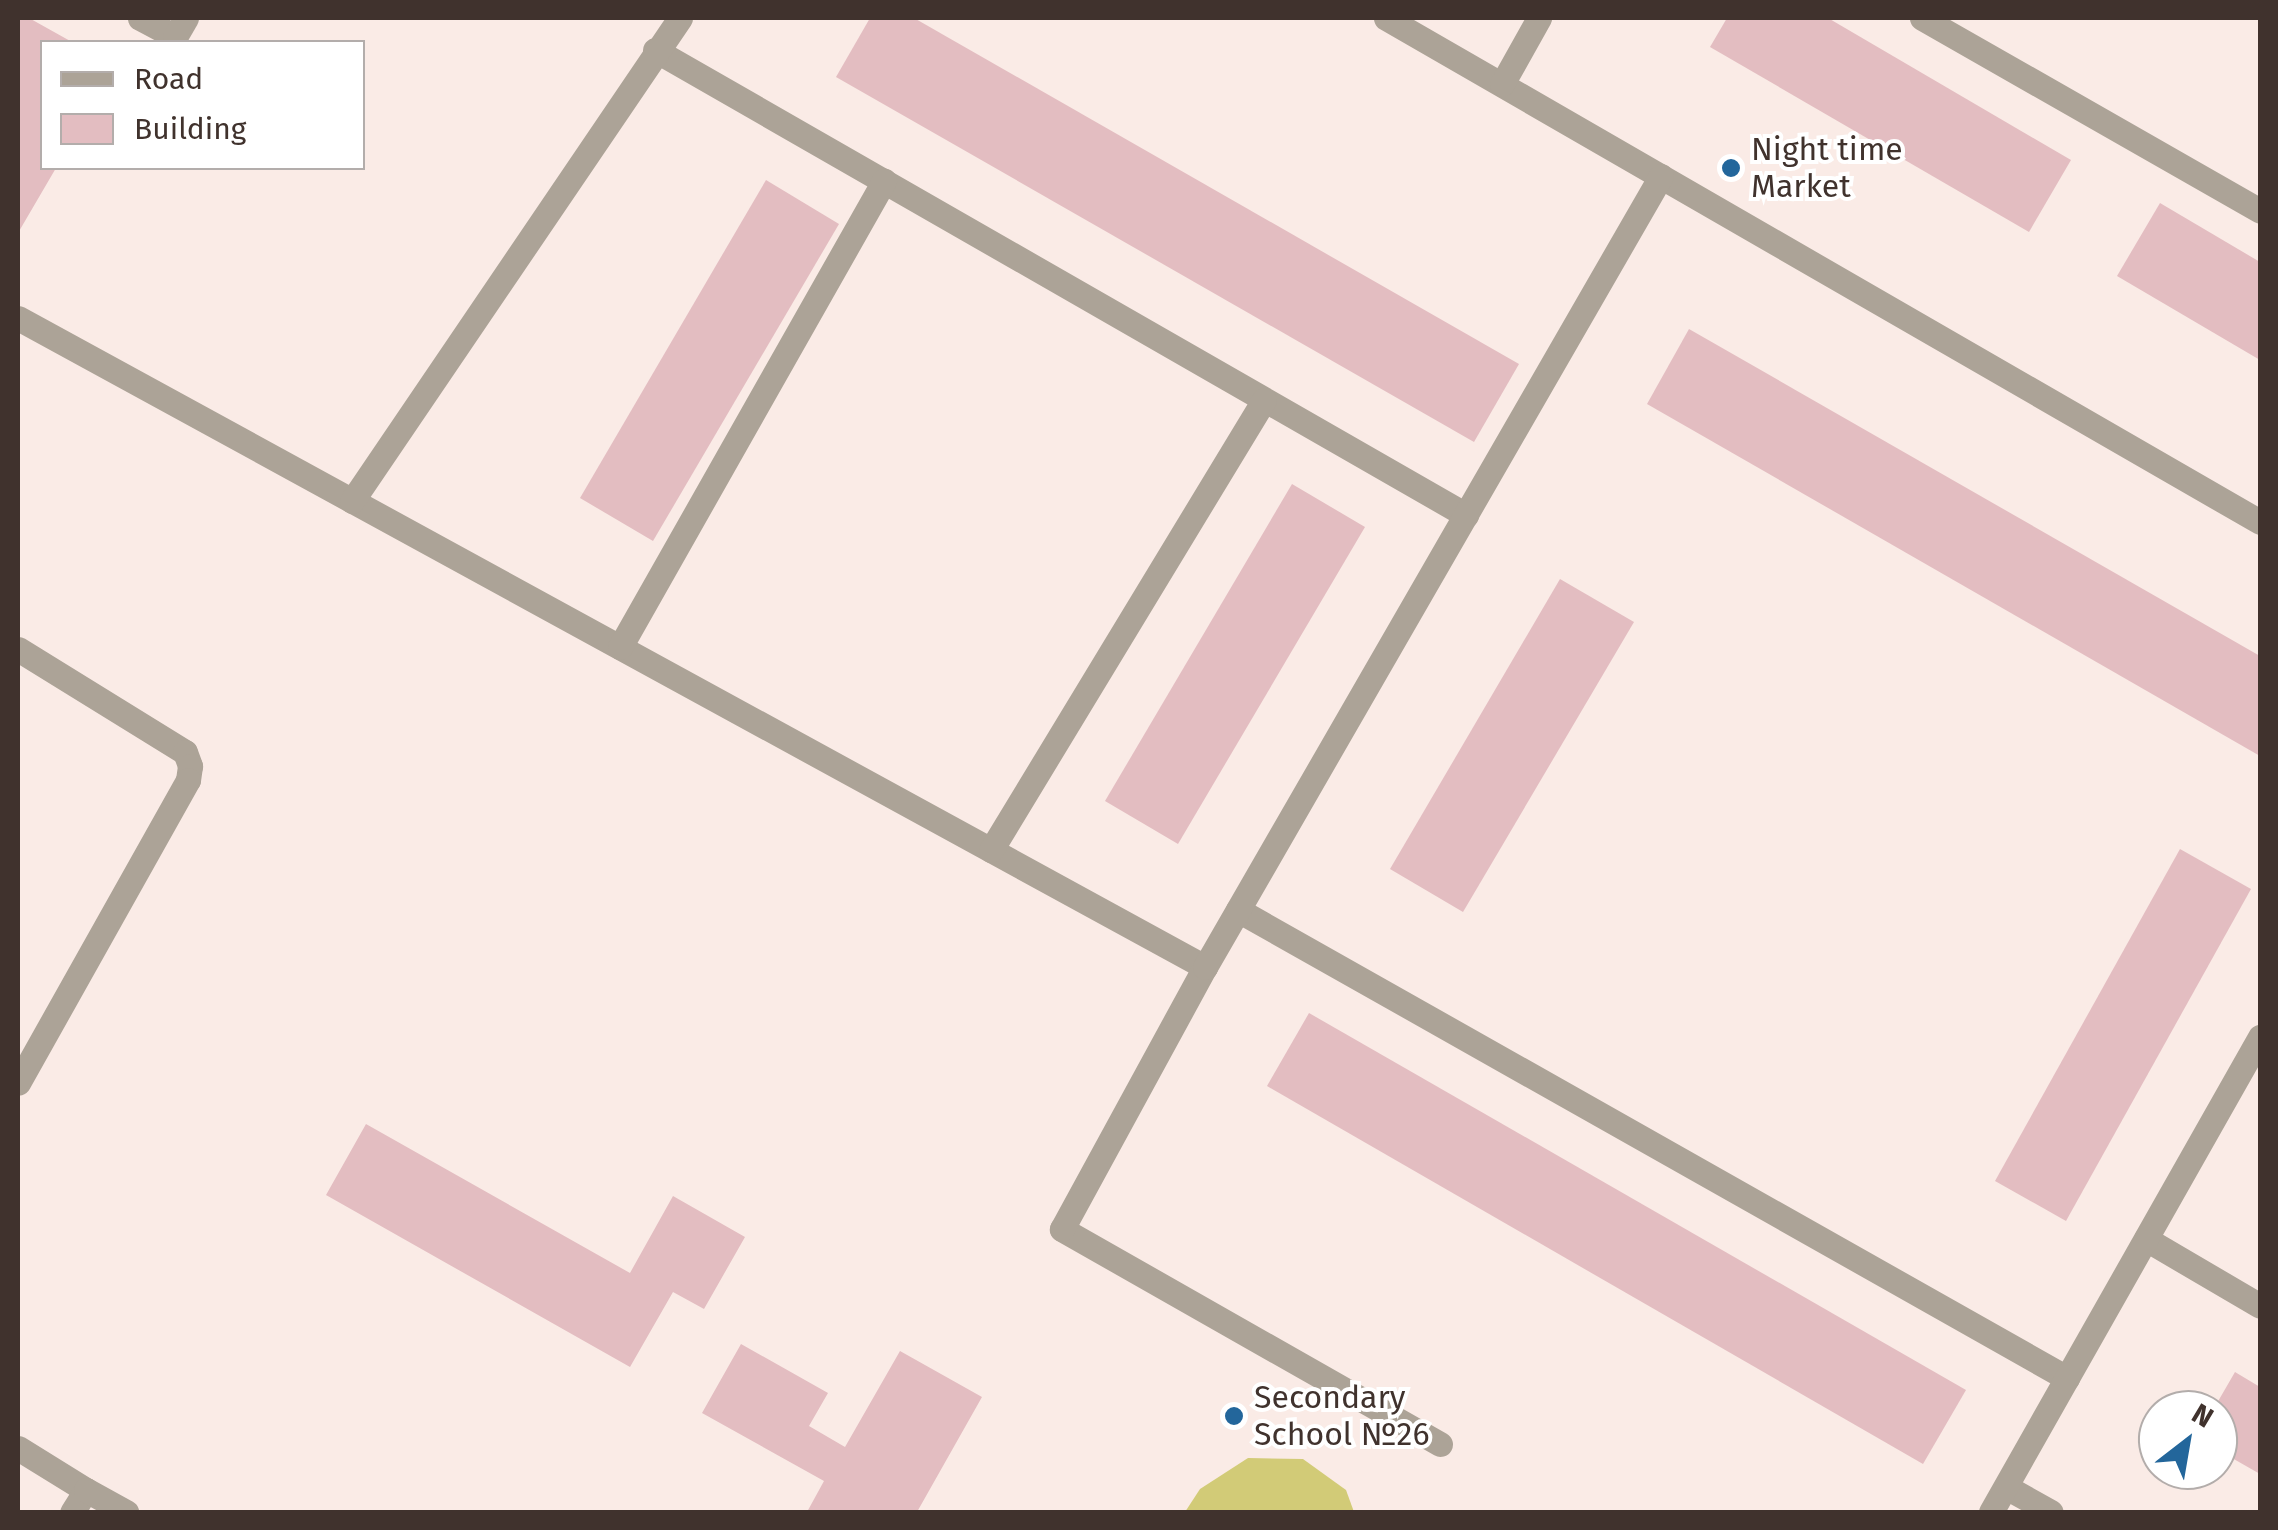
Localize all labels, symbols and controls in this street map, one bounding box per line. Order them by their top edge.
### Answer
legend [40,40,365,170]
text: Road [134,61,203,97]
text: Building [134,111,246,147]
place label: Night time Market [1751,131,1903,206]
marker: Night time Market [1720,157,1742,179]
place label: Secondary School №26 [1254,1379,1430,1454]
north arrow [2138,1390,2238,1490]
text: N [2186,1397,2219,1434]
marker: Secondary School №26 [1223,1405,1245,1427]

